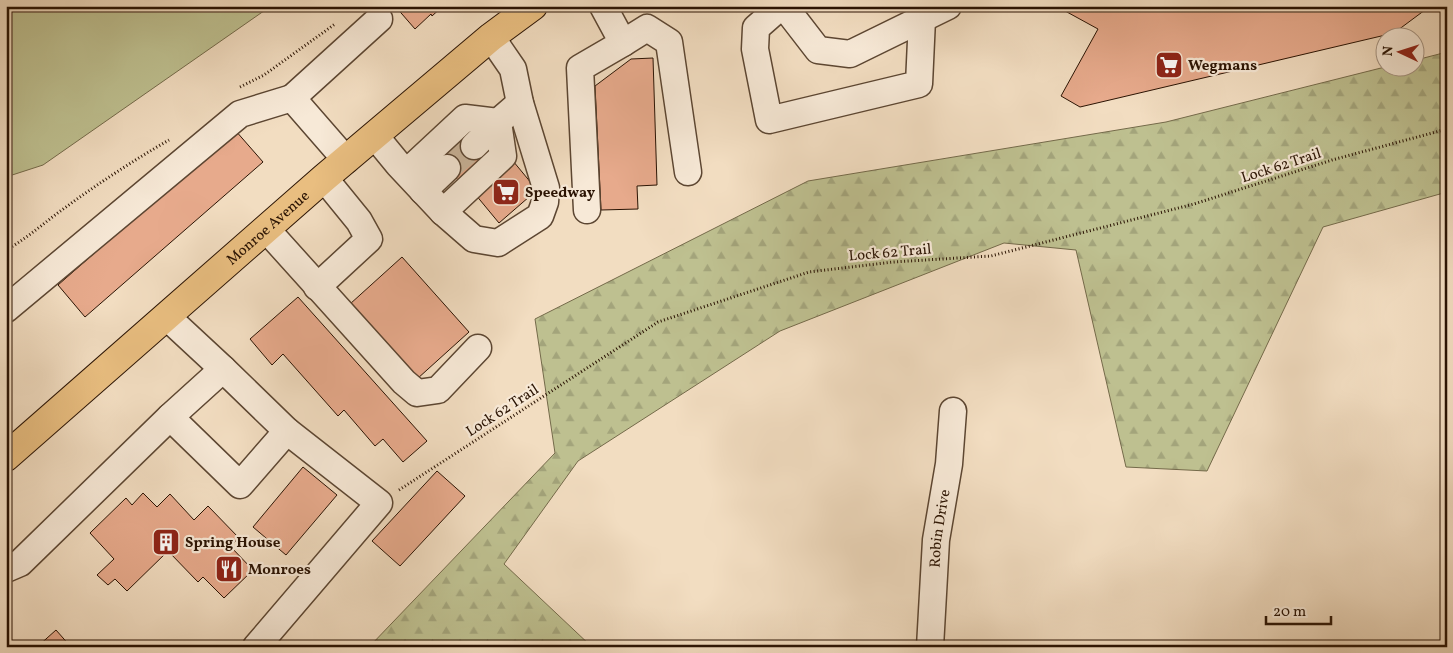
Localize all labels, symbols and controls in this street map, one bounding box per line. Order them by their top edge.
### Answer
north arrow [1376,28,1426,78]
text: N [1379,45,1398,57]
supermarket icon: Wegmans [1154,50,1184,80]
place label: Wegmans [1188,56,1257,77]
street label: Lock 62 Trail [1239,144,1324,189]
supermarket icon: Speedway [491,177,521,207]
place label: Speedway [525,183,596,204]
street label: Monroe Avenue [222,186,315,271]
street label: Lock 62 Trail [848,239,932,268]
street label: Lock 62 Trail [462,380,543,443]
street label: Robin Drive [925,488,957,568]
building icon: Spring House [151,527,181,557]
place label: Spring House [185,533,281,554]
restaurant icon: Monroes [214,554,244,584]
place label: Monroes [248,560,311,581]
scale bar [1266,593,1330,625]
text: 20 m [1273,602,1306,623]

